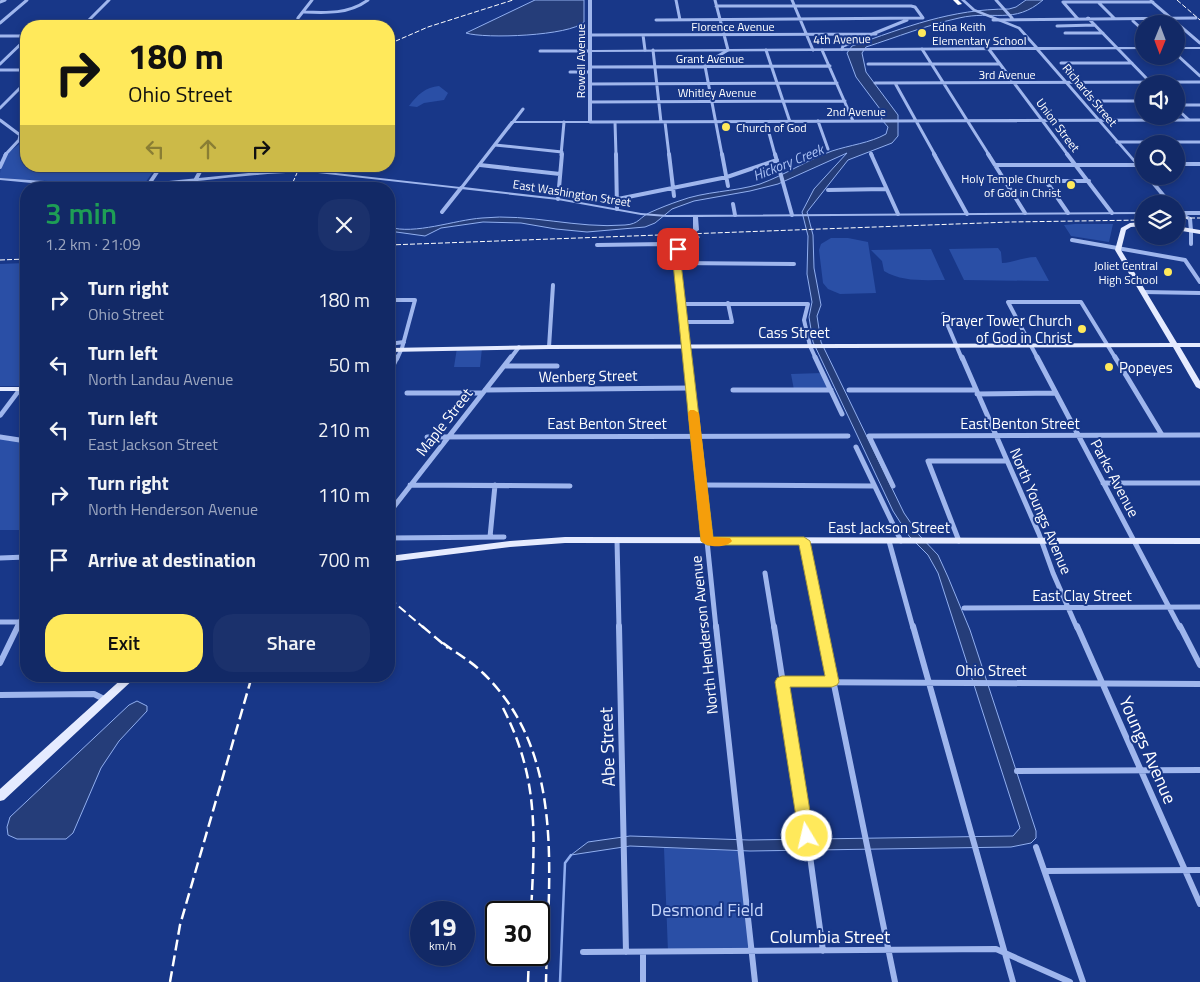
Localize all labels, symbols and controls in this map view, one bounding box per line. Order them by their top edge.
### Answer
north arrow [1135,15,1185,65]
map controls [1135,15,1185,245]
street label: Florence Avenue [691,17,775,36]
place label: Edna Keith Elementary School [932,17,1026,50]
street label: Rowell Avenue [571,24,590,98]
marker: Edna Keith Elementary School [916,27,928,39]
text: 180 m [128,29,224,83]
street label: 4th Avenue [813,29,871,49]
icon: right [45,40,110,105]
street label: Grant Avenue [676,49,744,68]
street label: Richards Street [1058,59,1123,131]
street label: 3rd Avenue [978,65,1036,84]
button: sound [1135,75,1185,125]
text: Ohio Street [128,77,232,111]
street label: Whitley Avenue [678,83,756,102]
street label: Union Street [1031,94,1085,157]
street label: 2nd Avenue [826,102,886,121]
place label: Church of God [736,118,807,137]
marker: Church of God [720,121,732,133]
icon: left [141,135,169,163]
icon: ahead [194,135,222,163]
icon: right [247,135,275,163]
button: search [1135,135,1185,185]
water label: Hickory Creek [750,138,828,186]
place label: Holy Temple Church of God in Christ [961,169,1062,202]
street label: East Washington Street [512,174,633,212]
marker: Holy Temple Church of God in Christ [1065,179,1077,191]
text: 3 min [45,190,117,236]
button: layers [1135,195,1185,245]
button: close [318,199,370,251]
pin [657,228,699,270]
text: 1.2 km · 21:09 [45,232,141,256]
icon: arrive [664,235,692,263]
place label: Joliet Central High School [1094,256,1158,289]
marker: Joliet Central High School [1162,266,1174,278]
text: Turn right [88,273,169,302]
text: 180 m [318,285,370,314]
icon: right [45,286,73,314]
text: Ohio Street [88,302,164,326]
place label: Prayer Tower Church of God in Christ [942,309,1073,349]
street label: Cass Street [758,321,831,344]
marker: Prayer Tower Church of God in Christ [1076,323,1088,335]
text: Turn left [88,338,158,367]
text: 50 m [329,350,370,379]
icon: left [45,351,73,379]
place label: Popeyes [1119,356,1173,379]
marker: Popeyes [1103,361,1115,373]
street label: Wenberg Street [538,364,638,388]
text: North Landau Avenue [88,367,233,391]
street label: Maple Street [410,382,478,461]
text: Turn left [88,403,158,432]
street label: East Benton Street [547,412,667,435]
street label: East Benton Street [960,412,1080,435]
text: 210 m [318,415,370,444]
icon: left [45,416,73,444]
text: East Jackson Street [88,432,218,456]
street label: Parks Avenue [1085,435,1145,521]
street label: North Youngs Avenue [1004,444,1078,578]
text: Turn right [88,468,169,497]
text: 110 m [318,480,370,509]
icon: right [45,481,73,509]
text: North Henderson Avenue [88,497,258,521]
street label: East Jackson Street [828,516,951,539]
text: Arrive at destination [88,545,256,574]
text: 700 m [318,545,370,574]
icon: arrive [45,546,73,574]
street label: North Henderson Avenue [684,555,724,715]
street label: East Clay Street [1032,584,1133,607]
button: Exit [45,614,203,672]
button: Share [213,614,370,672]
street label: Ohio Street [955,659,1027,682]
street label: Youngs Avenue [1112,692,1184,808]
street label: Abe Street [592,706,622,787]
position arrow [780,809,832,861]
park label: Desmond Field [651,896,763,923]
speed limit sign: 30 [485,901,550,966]
text: 19 [428,908,457,946]
street label: Columbia Street [770,923,891,950]
text: km/h [429,936,456,955]

